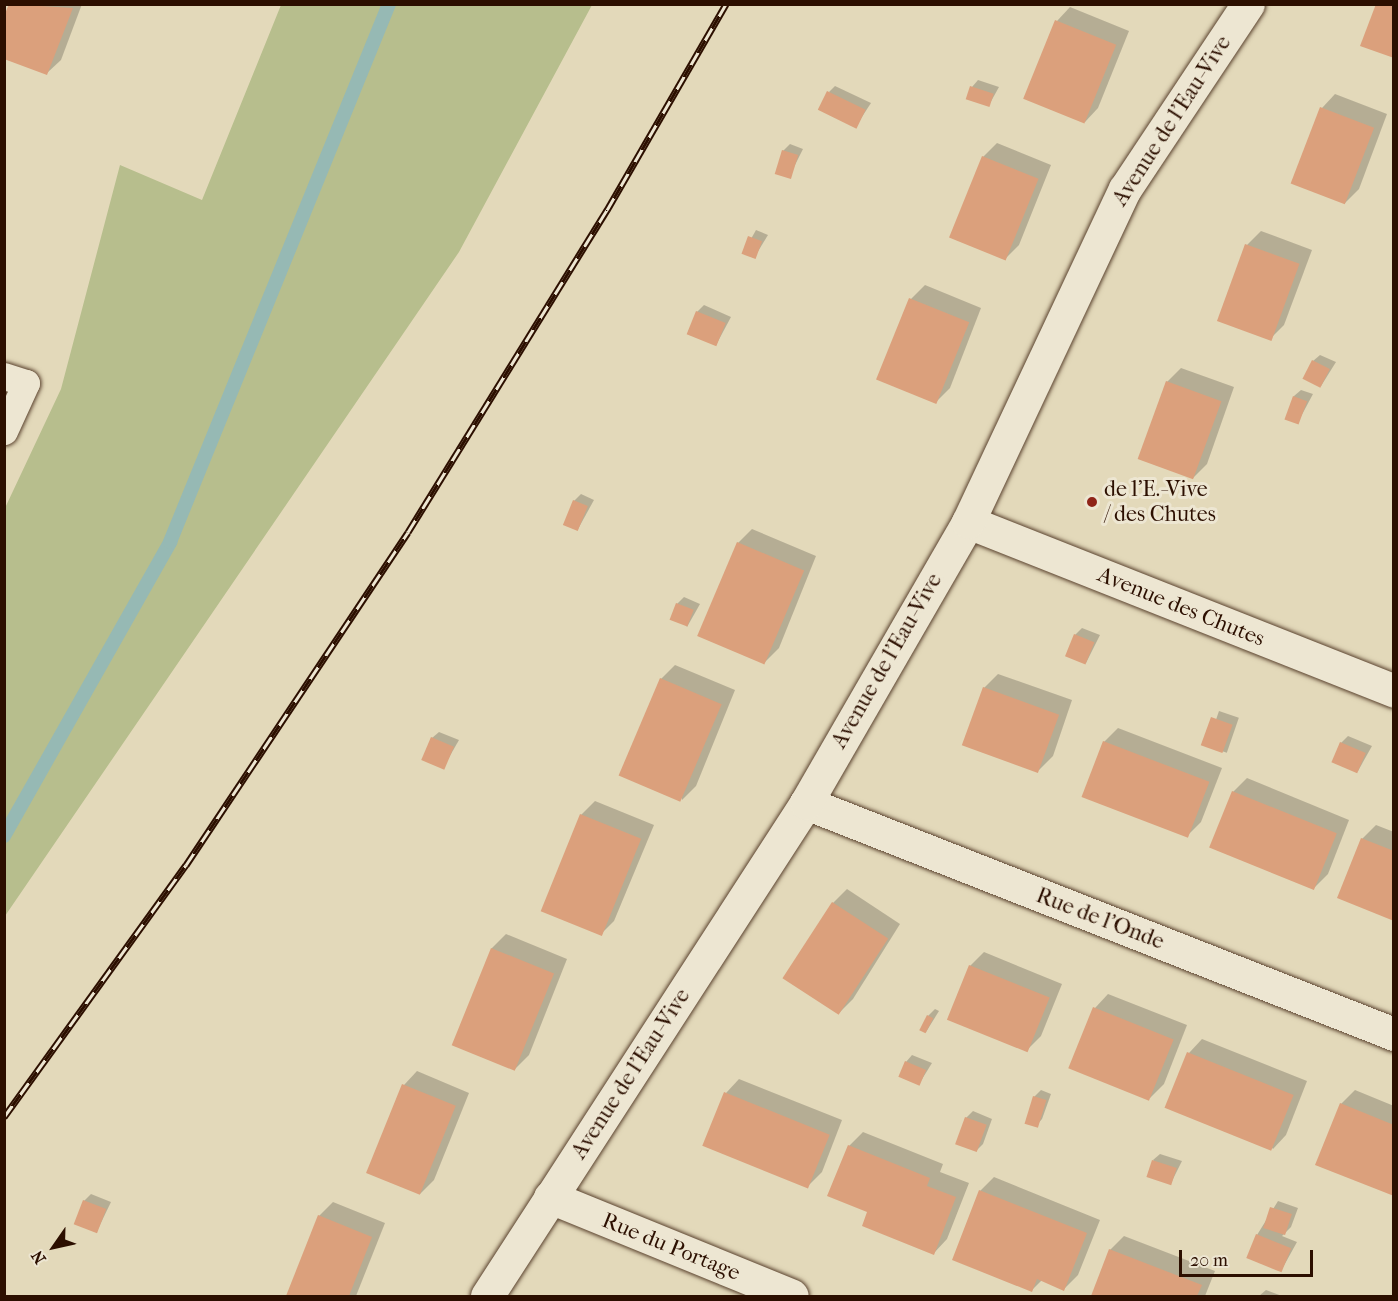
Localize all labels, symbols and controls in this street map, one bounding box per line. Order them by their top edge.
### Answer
street label: Avenue de l'Eau-Vive [1107,31,1237,211]
place label: de l'E.-Vive / des Chutes [1104,476,1216,528]
marker: de l'E.-Vive / des Chutes [1085,495,1099,509]
street label: Avenue des Chutes [1094,562,1268,652]
street label: Avenue de l'Eau-Vive [826,569,948,753]
street label: Rue de l'Onde [1032,883,1168,955]
street label: Avenue de l'Eau-Vive [566,984,696,1164]
street label: Rue du Portage [598,1207,744,1287]
north arrow [24,1217,84,1277]
scale bar [1182,1238,1316,1276]
text: N [27,1247,50,1268]
text: 20 m [1190,1250,1228,1271]

